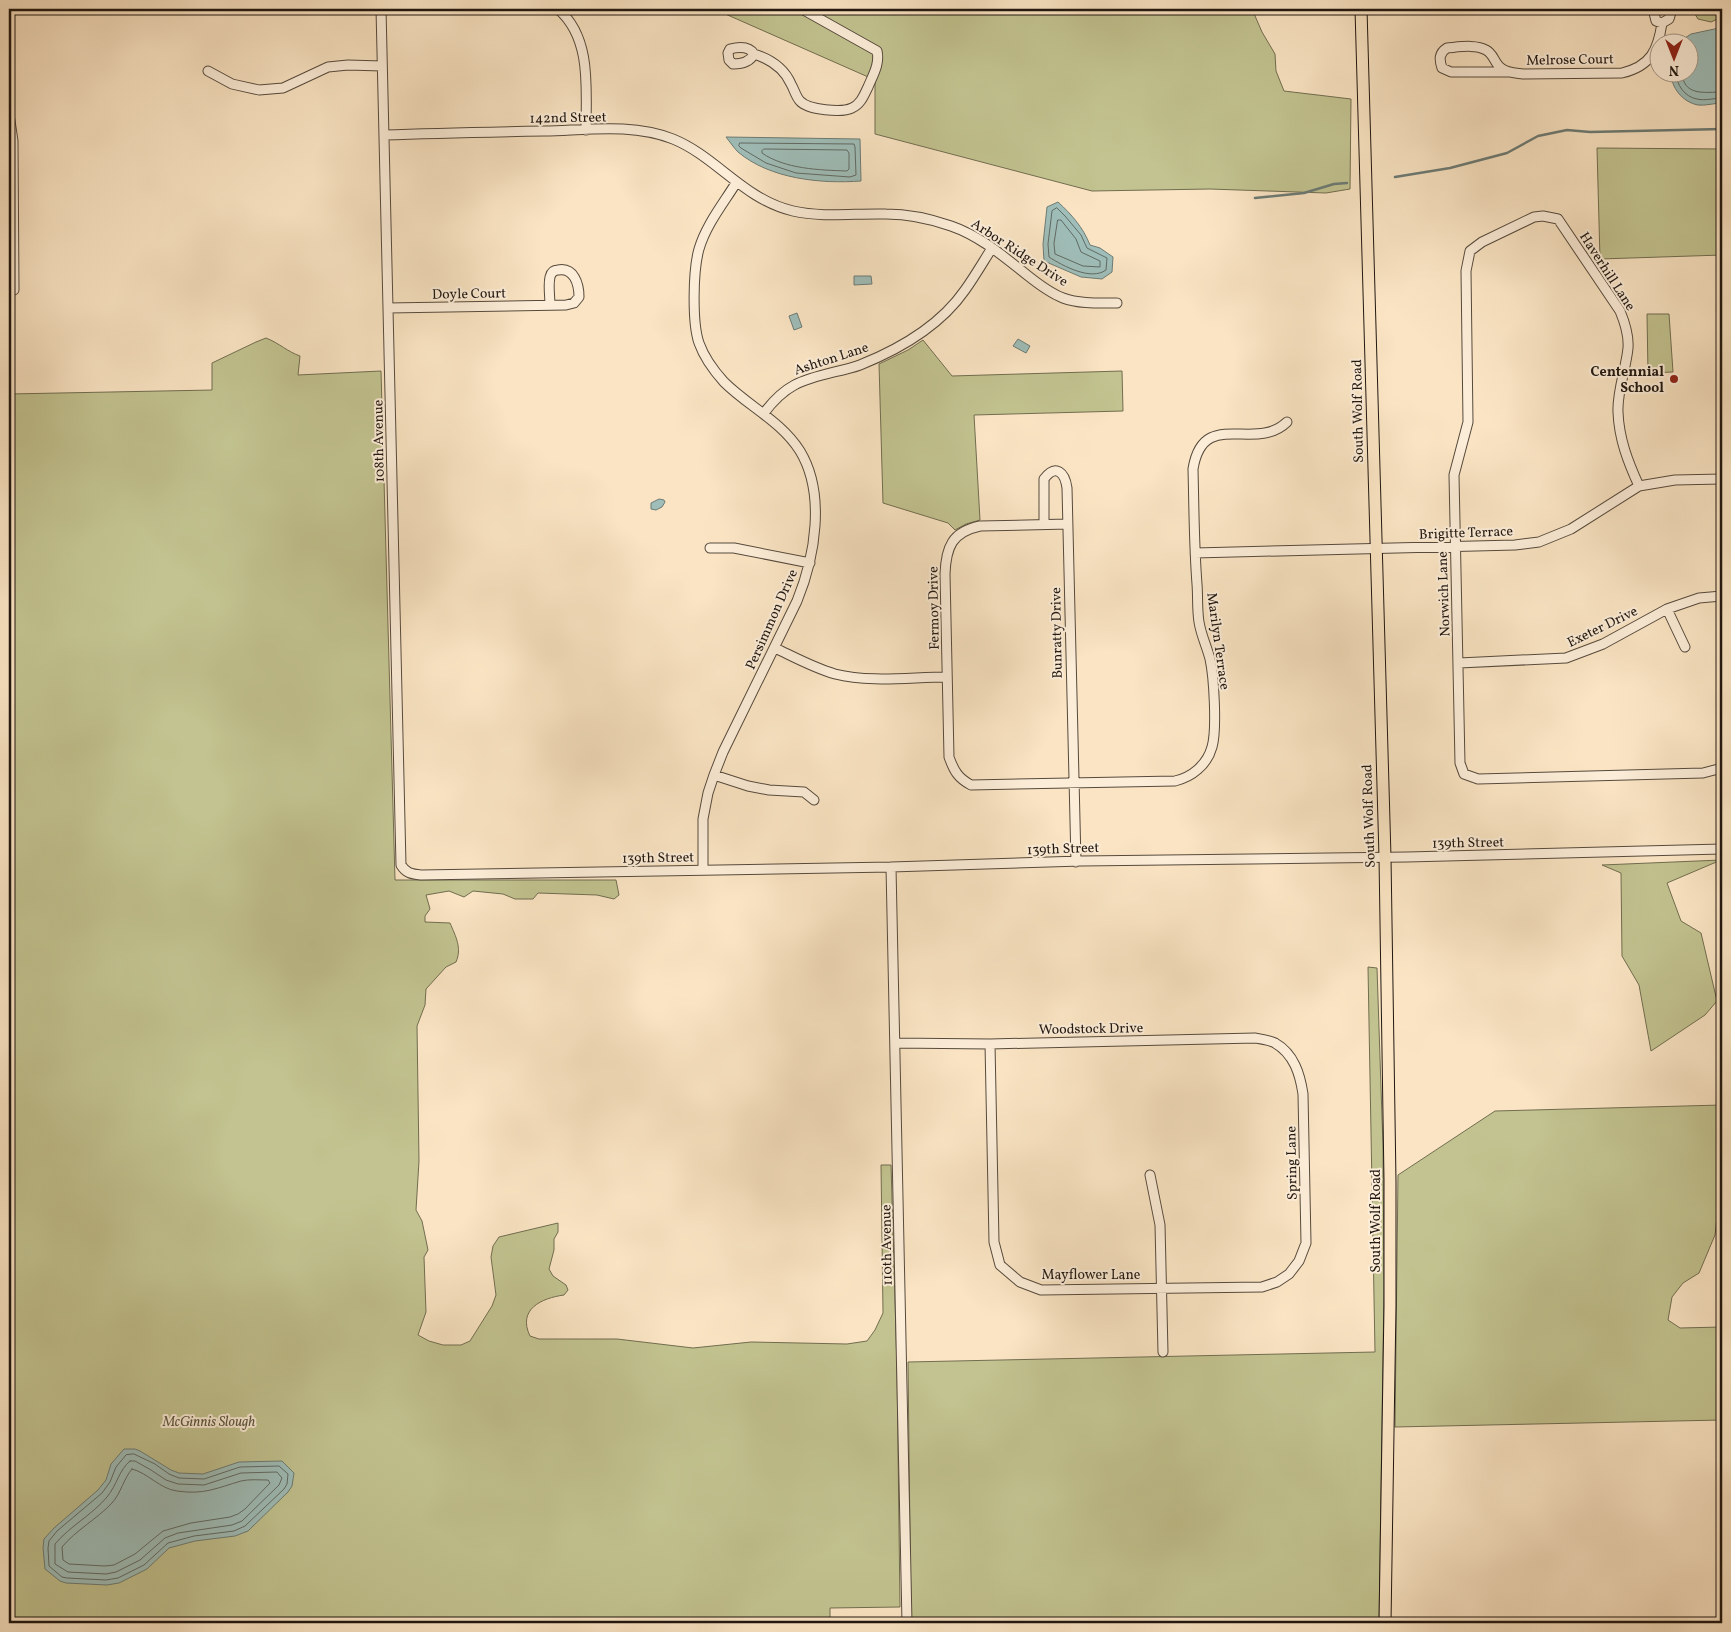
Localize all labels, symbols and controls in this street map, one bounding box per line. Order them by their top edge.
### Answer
north arrow [1648,32,1698,82]
street label: Melrose Court [1526,50,1614,71]
text: N [1669,60,1679,79]
street label: 142nd Street [529,108,607,129]
street label: Arbor Ridge Drive [967,215,1072,292]
street label: Haverhill Lane [1574,229,1640,315]
street label: Doyle Court [432,284,506,305]
street label: Ashton Lane [792,338,872,380]
street label: South Wolf Road [1348,359,1369,463]
place label: Centennial School [1591,363,1664,398]
marker: Centennial School [1668,373,1680,385]
street label: 108th Avenue [369,399,390,483]
street label: Brigitte Terrace [1419,522,1514,545]
street label: Norwich Lane [1433,550,1455,637]
street label: Persimmon Drive [742,566,803,673]
street label: Fermoy Drive [924,566,945,650]
street label: Bunratty Drive [1047,587,1068,679]
street label: Marilyn Terrace [1201,591,1234,691]
street label: Exeter Drive [1564,602,1641,653]
street label: South Wolf Road [1358,764,1381,868]
street label: 139th Street [1432,833,1504,854]
street label: 139th Street [1027,839,1100,860]
street label: 139th Street [622,848,694,869]
street label: Woodstock Drive [1039,1019,1144,1040]
street label: Spring Lane [1282,1125,1303,1200]
street label: South Wolf Road [1367,1169,1386,1273]
street label: 110th Avenue [877,1204,898,1286]
street label: Mayflower Lane [1042,1266,1141,1285]
park label: McGinnis Slough [162,1413,255,1432]

